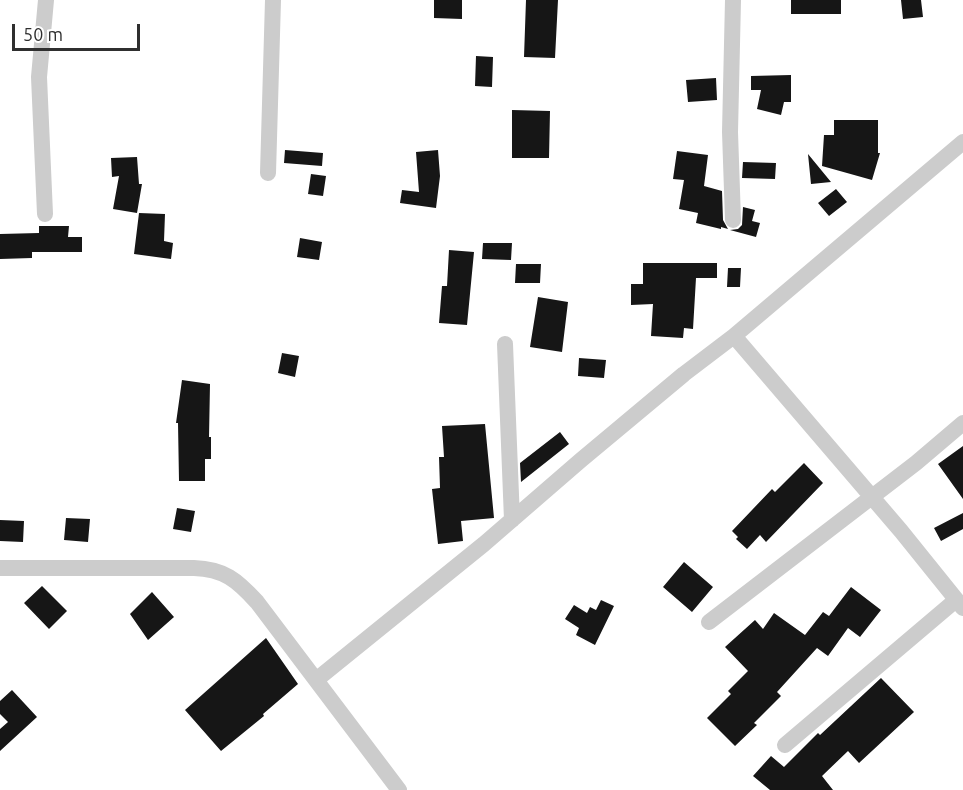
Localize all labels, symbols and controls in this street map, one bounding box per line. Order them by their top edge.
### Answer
scale bar [15,12,142,50]
text: 50 m [23,24,63,44]

